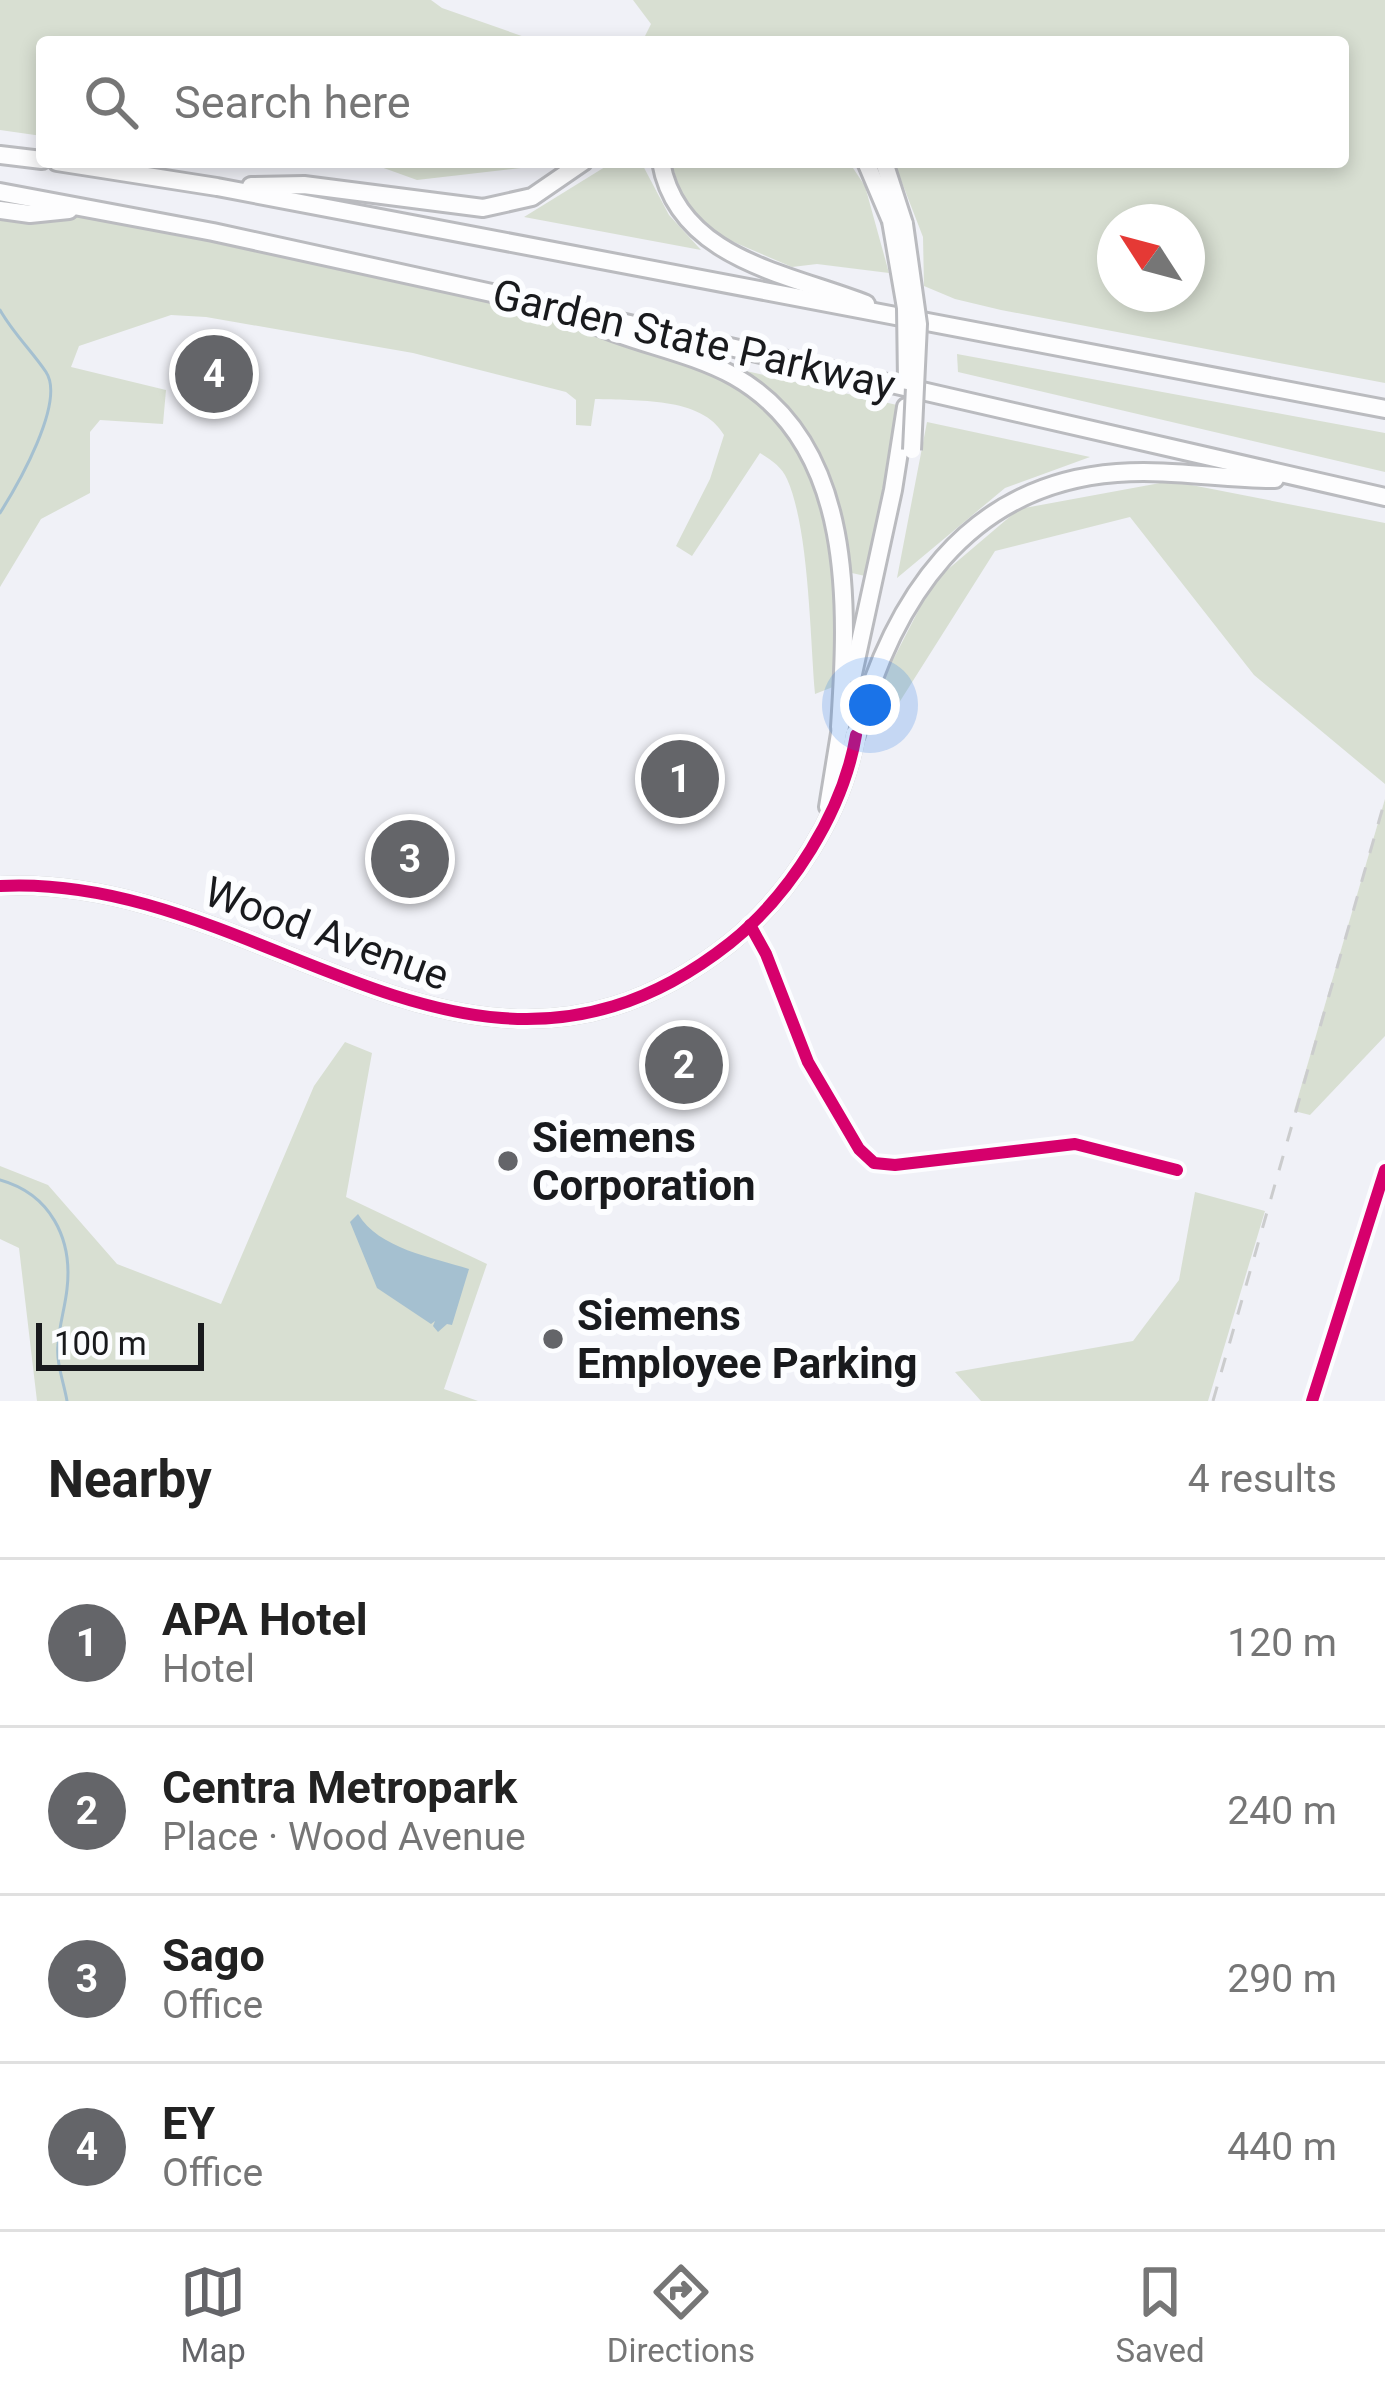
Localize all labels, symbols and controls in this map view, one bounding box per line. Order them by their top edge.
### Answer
search box [36,36,1349,168]
icon: search [78,69,144,135]
text: Search here [174,76,411,129]
north arrow [1097,204,1205,312]
street label: Garden State Parkway [488,269,900,410]
pin: 4 [175,329,253,419]
your location [840,675,900,735]
pin: 1 [641,734,719,824]
pin: 3 [371,814,449,904]
street label: Wood Avenue [198,867,455,1000]
pin: 2 [645,1020,723,1110]
place label: Siemens Corporation [532,1113,756,1210]
marker: Siemens Corporation [495,1148,521,1174]
place label: Siemens Employee Parking [577,1291,918,1388]
scale bar [36,1317,204,1370]
text: 100 m [54,1324,147,1363]
marker: Siemens Employee Parking [540,1326,566,1352]
text: Nearby [48,1450,212,1509]
text: 4 results [1188,1456,1337,1502]
text: APA Hotel [162,1593,368,1646]
text: 1 [76,1620,98,1666]
text: 120 m [1227,1620,1337,1666]
text: Hotel [162,1646,255,1692]
text: Centra Metropark [162,1761,517,1814]
text: 2 [76,1788,98,1834]
text: 240 m [1227,1788,1337,1834]
text: Place · Wood Avenue [162,1814,526,1860]
text: Sago [162,1929,265,1982]
text: 3 [76,1956,98,2002]
text: 290 m [1227,1956,1337,2002]
text: Office [162,1982,263,2028]
text: EY [162,2097,215,2150]
text: 4 [76,2124,98,2170]
text: 440 m [1227,2124,1337,2170]
text: Office [162,2150,263,2196]
tab: Map [180,2259,246,2370]
tab: Directions [607,2259,755,2370]
tab: Saved [1116,2259,1205,2370]

